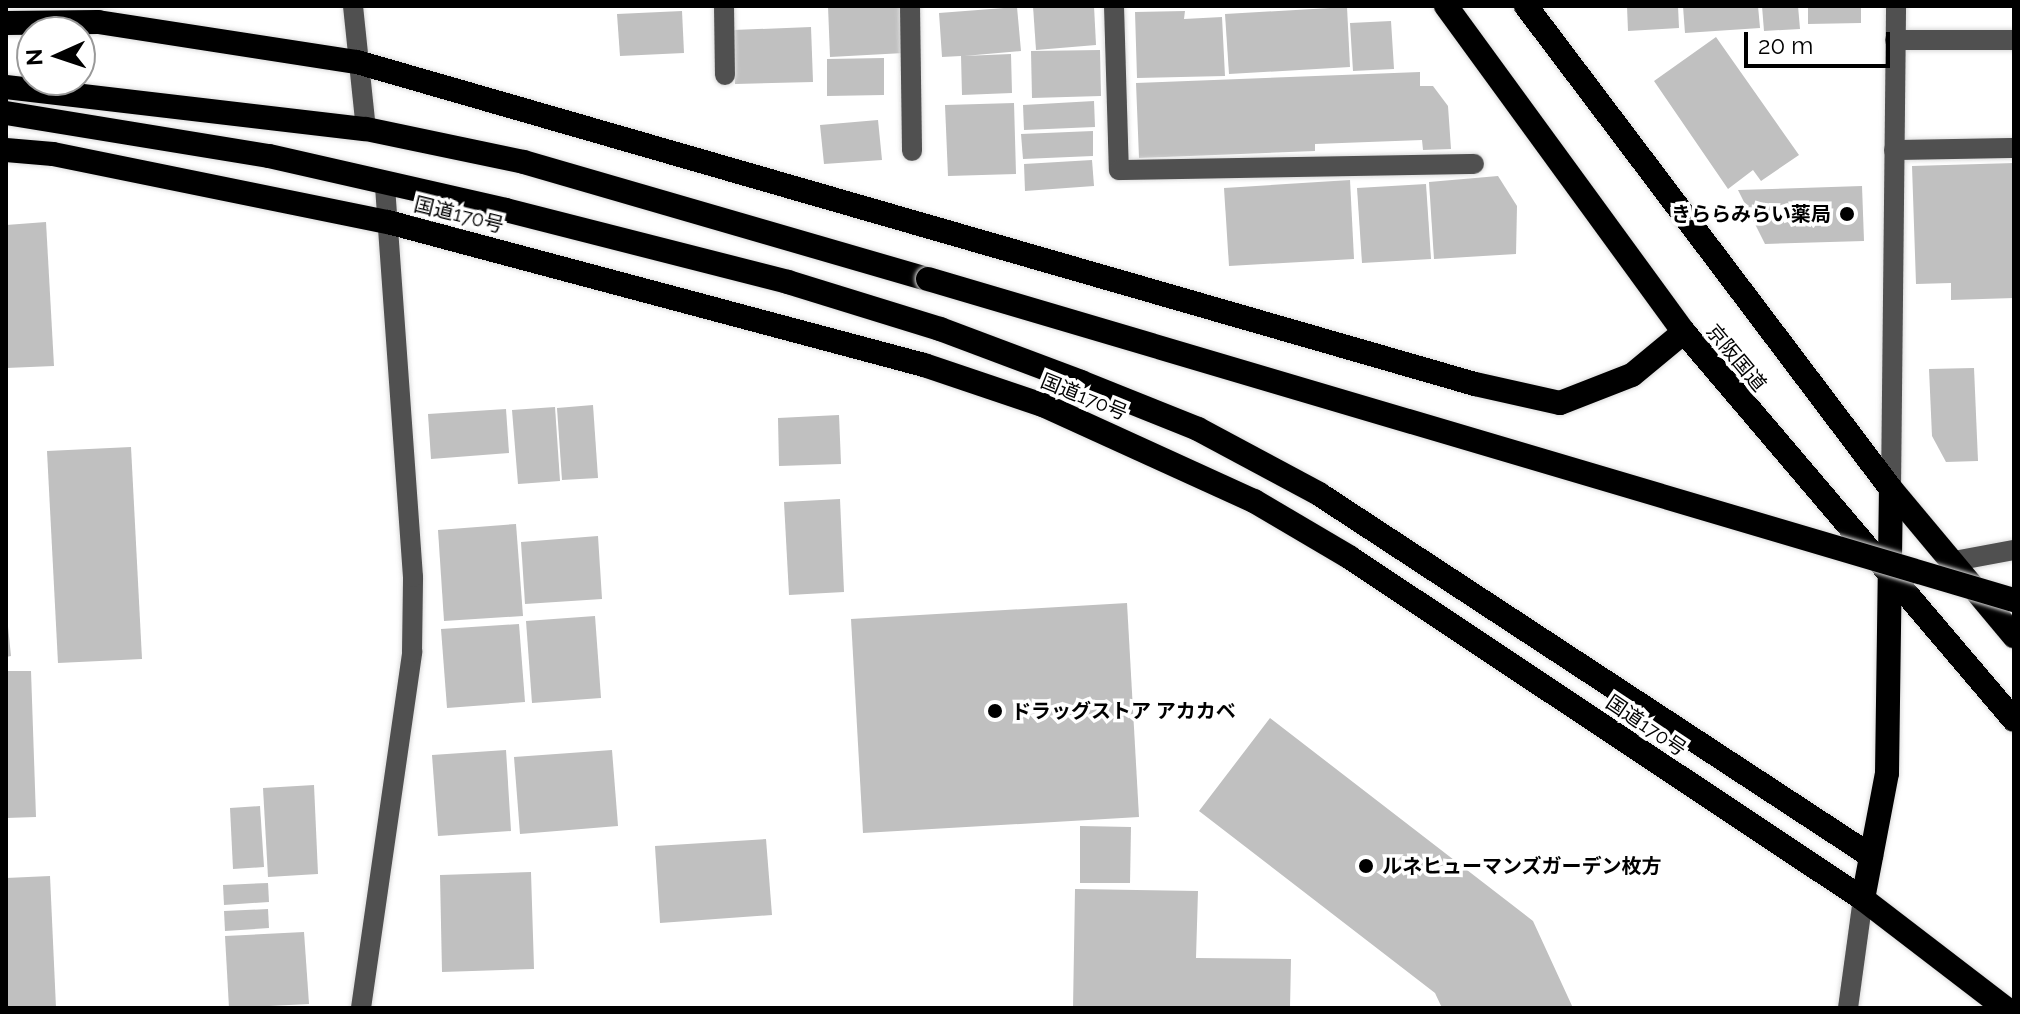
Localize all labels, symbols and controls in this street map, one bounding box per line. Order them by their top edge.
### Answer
north arrow [16,16,96,96]
scale bar [1748,16,1894,66]
text: 20 m [1758,31,1813,60]
text: N [21,48,47,66]
street label: 国道170号 [412,192,506,238]
place label: きららみらい薬局 [1671,202,1831,226]
marker: きららみらい薬局 [1838,205,1856,223]
street label: 京阪国道 [1701,320,1771,396]
street label: 国道170号 [1037,369,1131,425]
street label: 国道170号 [1601,691,1691,761]
place label: ドラッグストア アカカベ [1011,699,1236,723]
marker: ドラッグストア アカカベ [986,702,1004,720]
place label: ルネヒューマンズガーデン枚方 [1382,854,1662,878]
marker: ルネヒューマンズガーデン枚方 [1357,857,1375,875]

